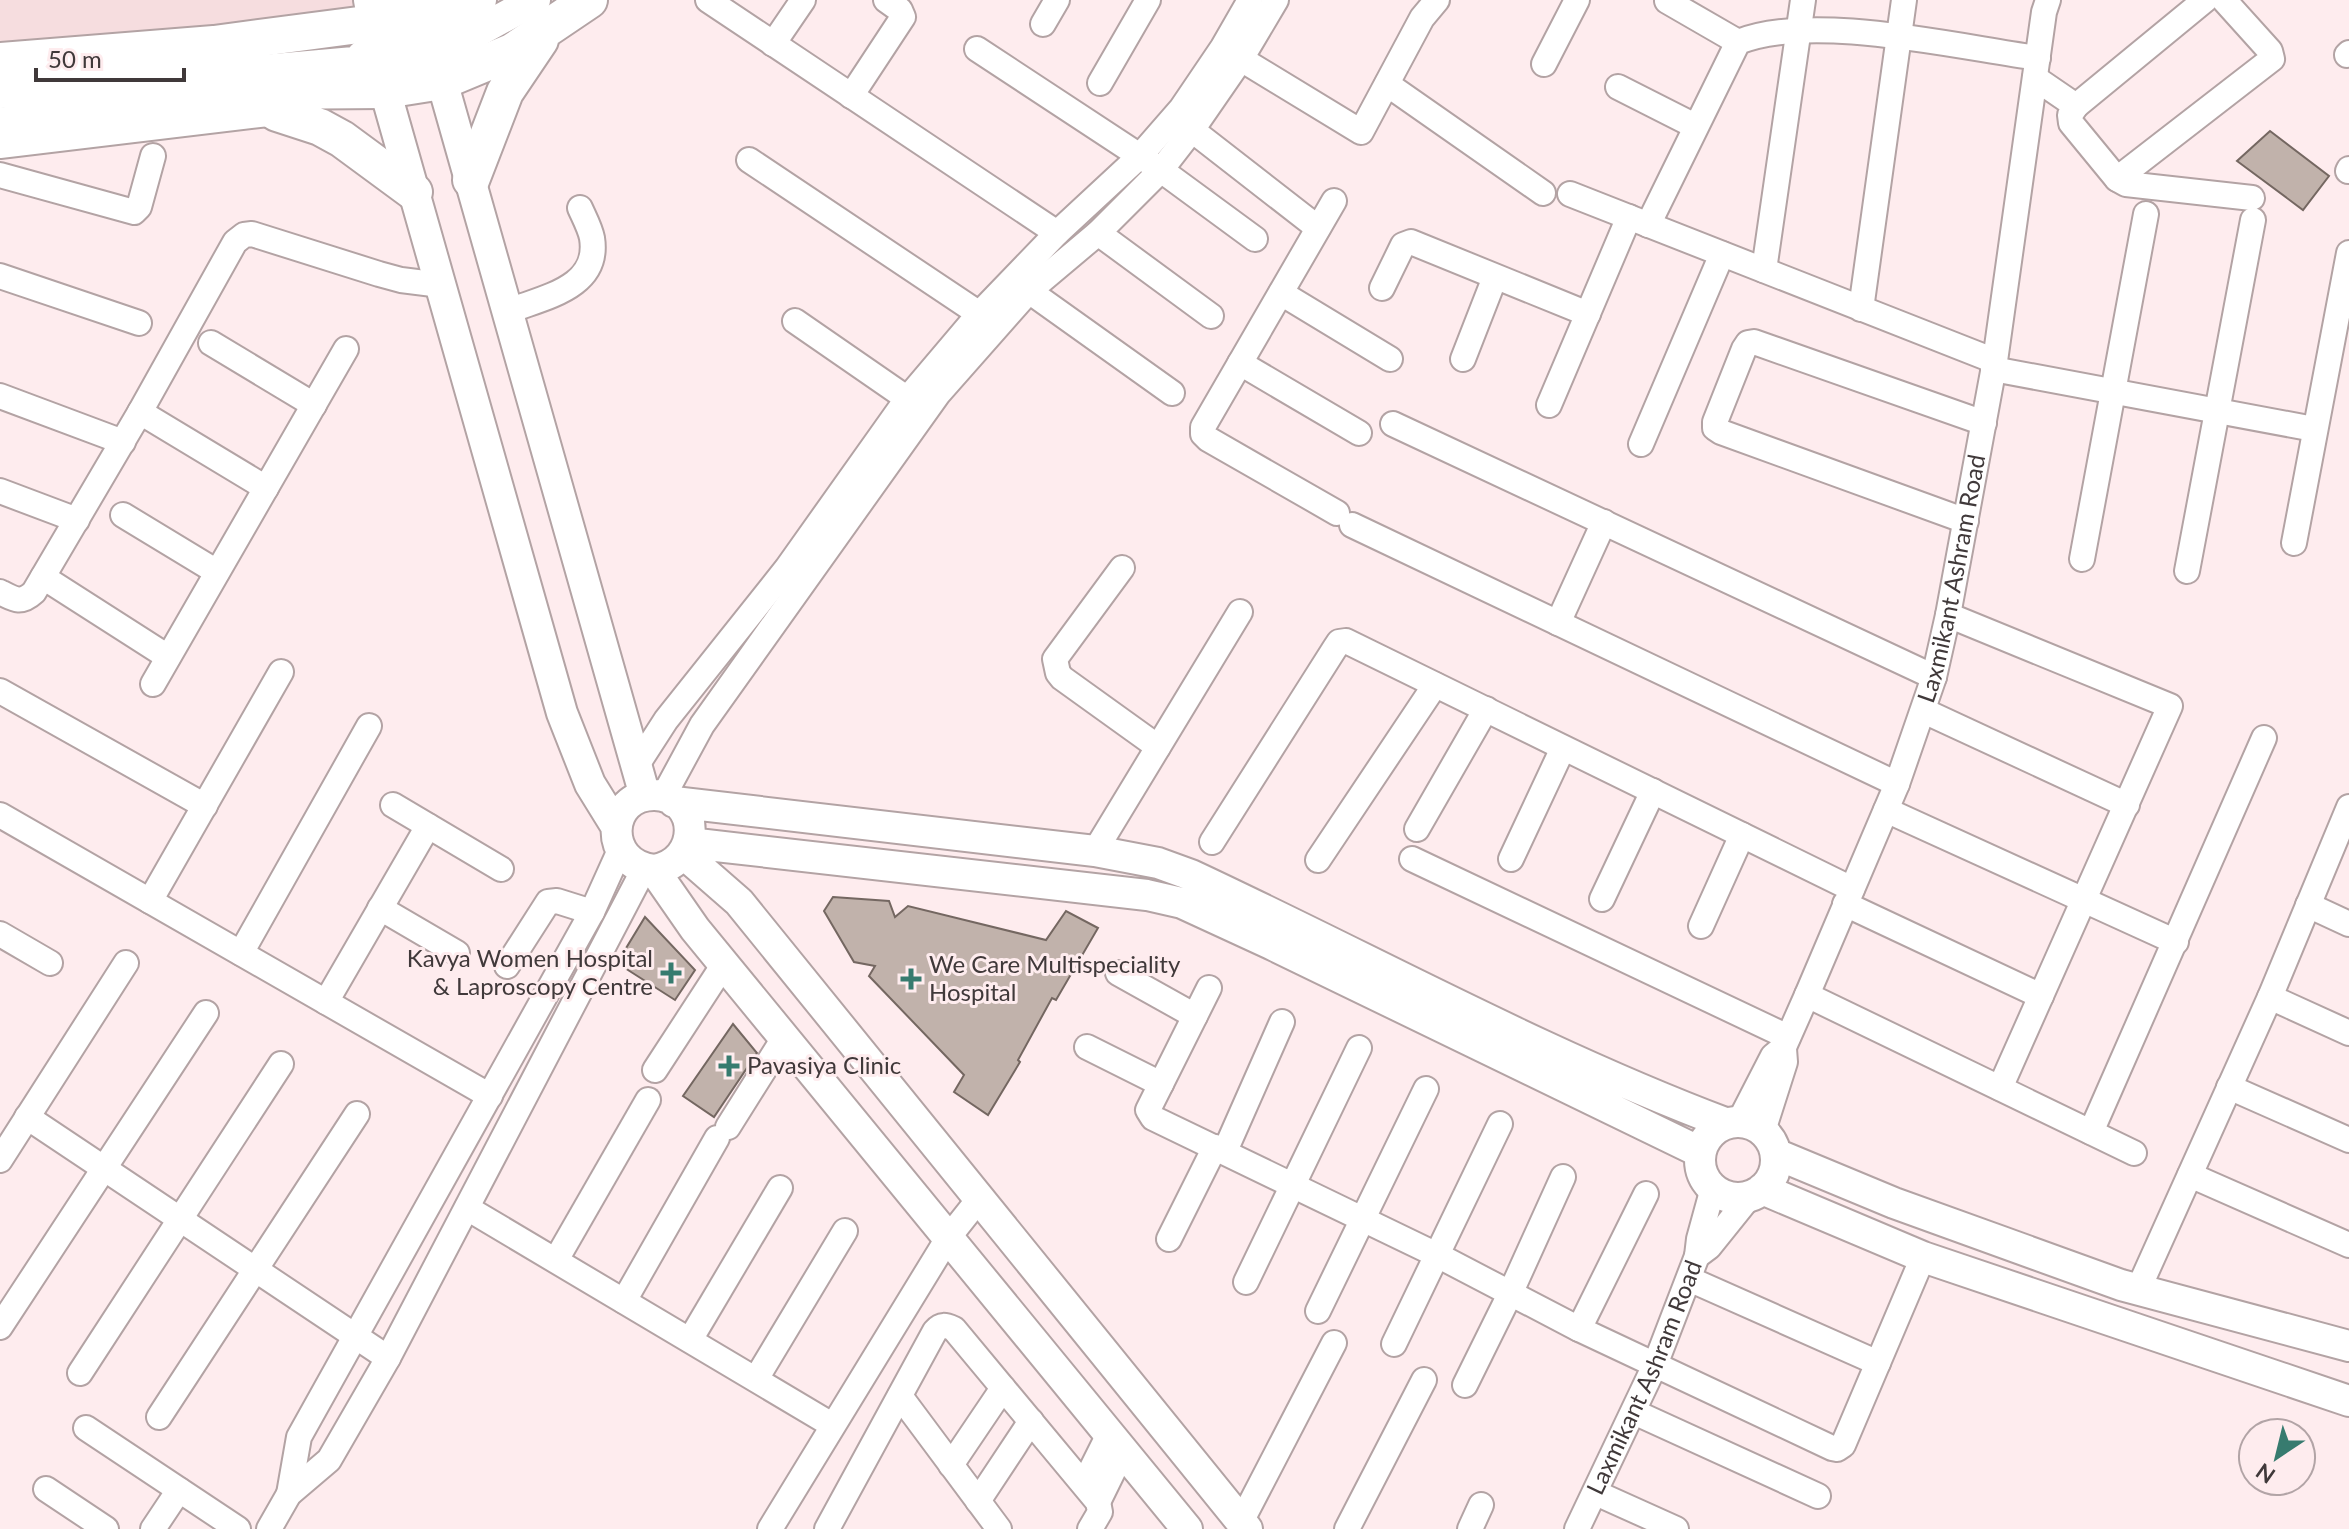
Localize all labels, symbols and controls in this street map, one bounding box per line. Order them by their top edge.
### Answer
scale bar [36,32,184,82]
text: 50 m [48,44,102,73]
street label: Laxmikant Ashram Road [1910,452,1990,706]
place label: Kavya Women Hospital & Laproscopy Centre [407,943,653,1000]
place label: We Care Multispeciality Hospital [929,949,1181,1006]
marker: Kavya Women Hospital & Laproscopy Centre [660,962,682,984]
marker: We Care Multispeciality Hospital [900,968,922,990]
place label: Pavasiya Clinic [747,1050,901,1079]
marker: Pavasiya Clinic [718,1055,740,1077]
street label: Laxmikant Ashram Road [1580,1256,1707,1499]
north arrow [2237,1417,2317,1497]
text: N [2251,1458,2280,1490]

